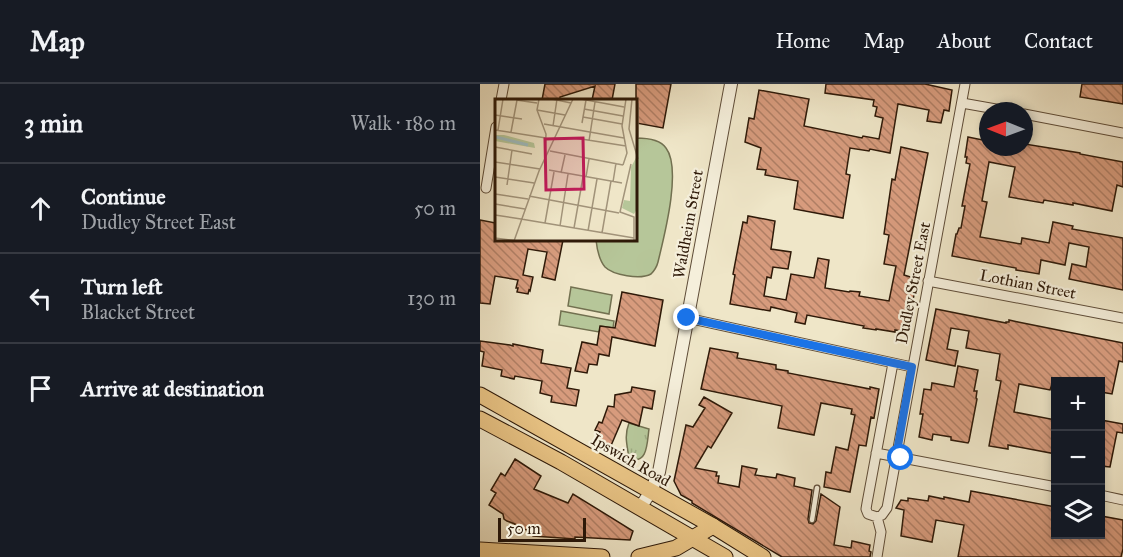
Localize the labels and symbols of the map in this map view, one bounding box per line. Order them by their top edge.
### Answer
inset map [495,99,638,242]
north arrow [979,102,1033,156]
street label: Waldheim Street [669,168,707,280]
street label: Dudley Street East [892,220,934,346]
street label: Lothian Street [978,265,1078,303]
route end [673,304,699,330]
street label: Ipswich Road [588,430,674,490]
route start [887,444,913,470]
scale bar [498,515,586,542]

